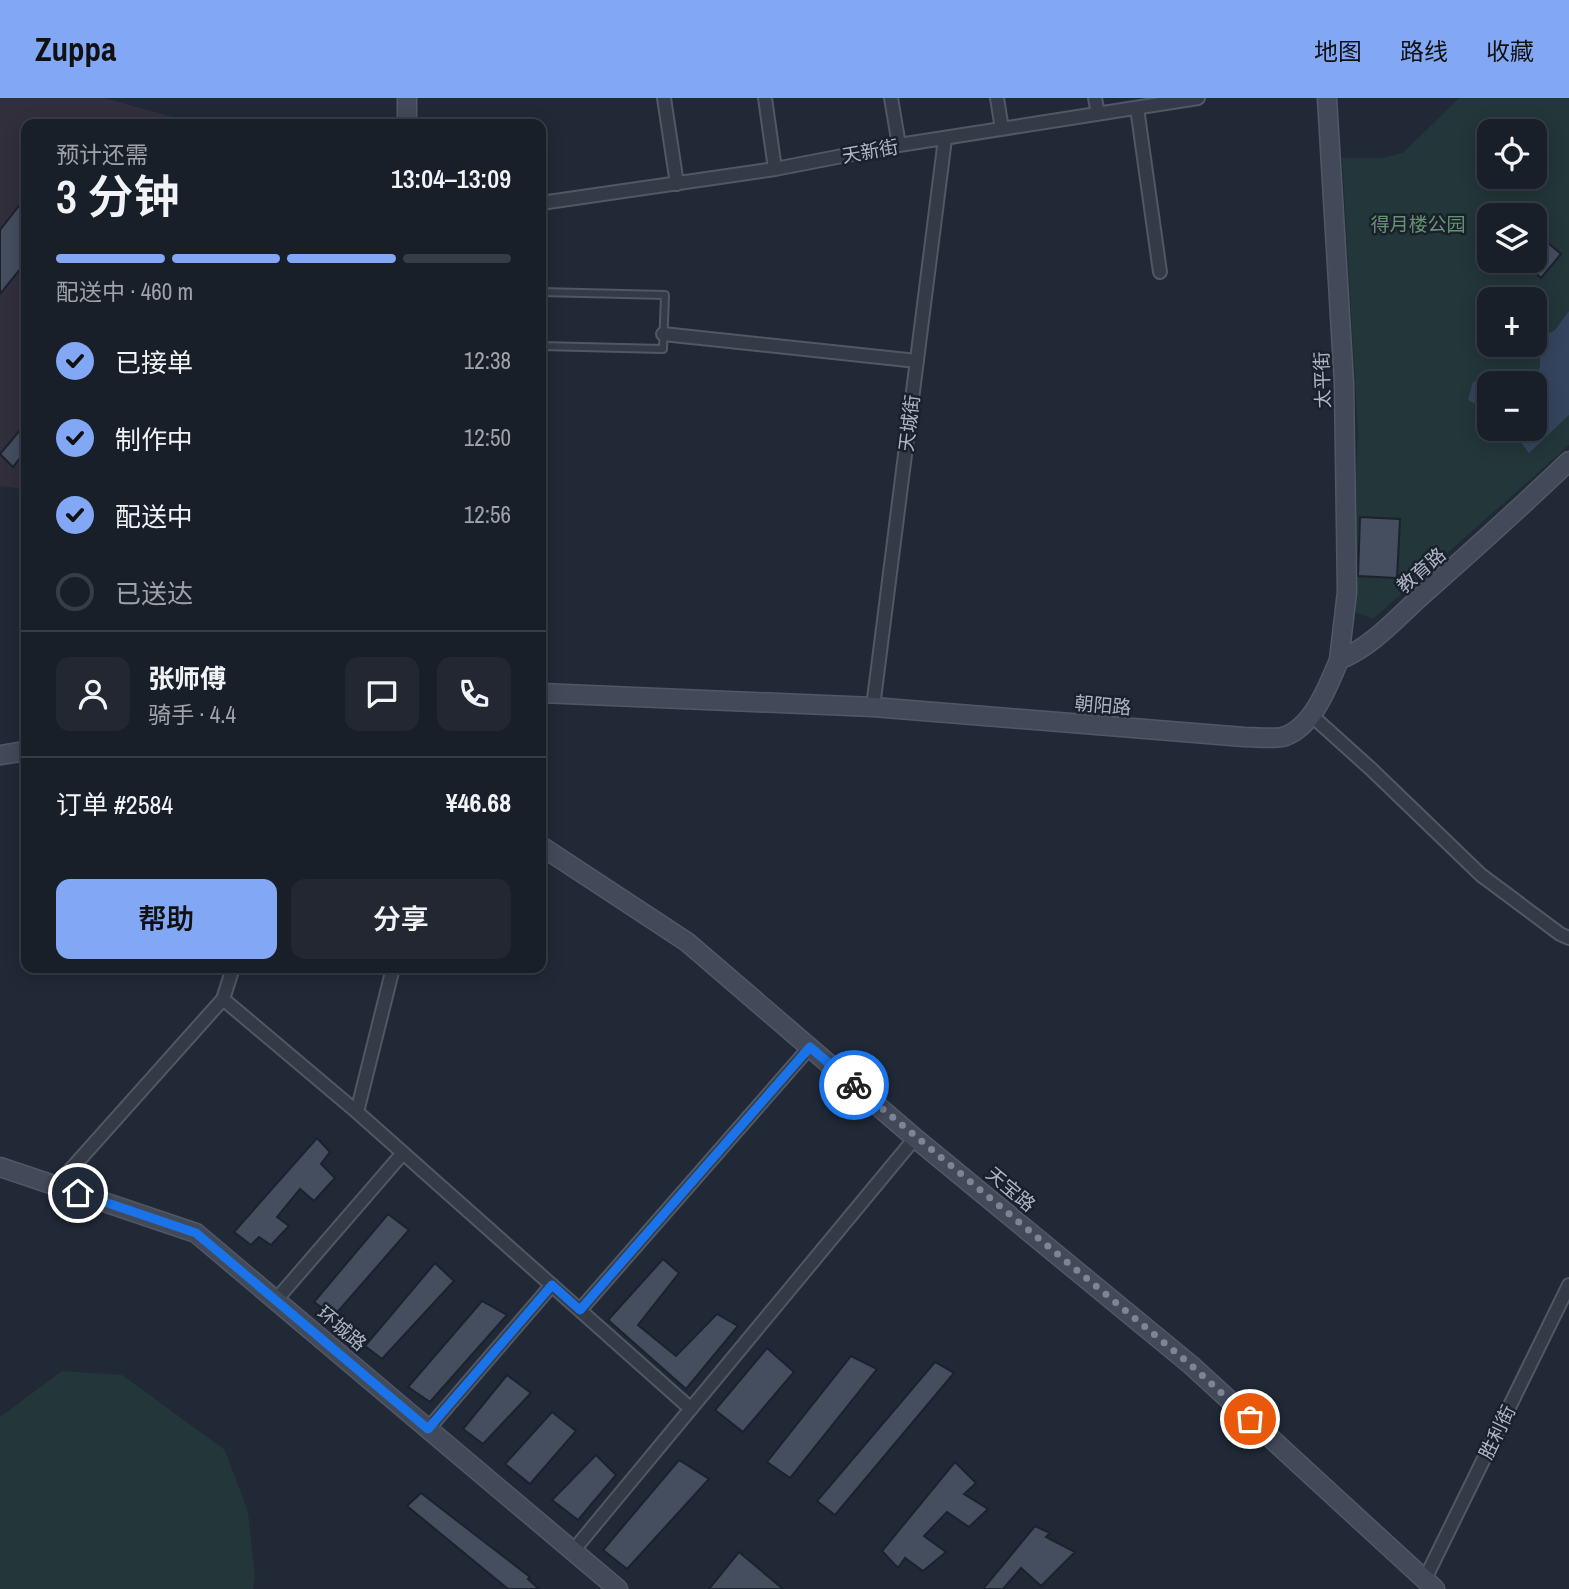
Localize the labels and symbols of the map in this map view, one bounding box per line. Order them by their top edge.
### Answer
street label: 天新街 [840,133,900,169]
park label: 得月楼公园 [1370,211,1466,237]
street label: 太平街 [1308,351,1336,409]
street label: 天城街 [893,393,925,453]
street label: 教育路 [1391,541,1451,599]
street label: 朝阳路 [1073,690,1133,720]
courier [819,1050,889,1120]
street label: 天宝路 [981,1161,1041,1217]
pin [48,1163,108,1223]
street label: 环城路 [312,1300,372,1356]
pin [1220,1389,1280,1449]
street label: 胜利街 [1473,1401,1521,1463]

